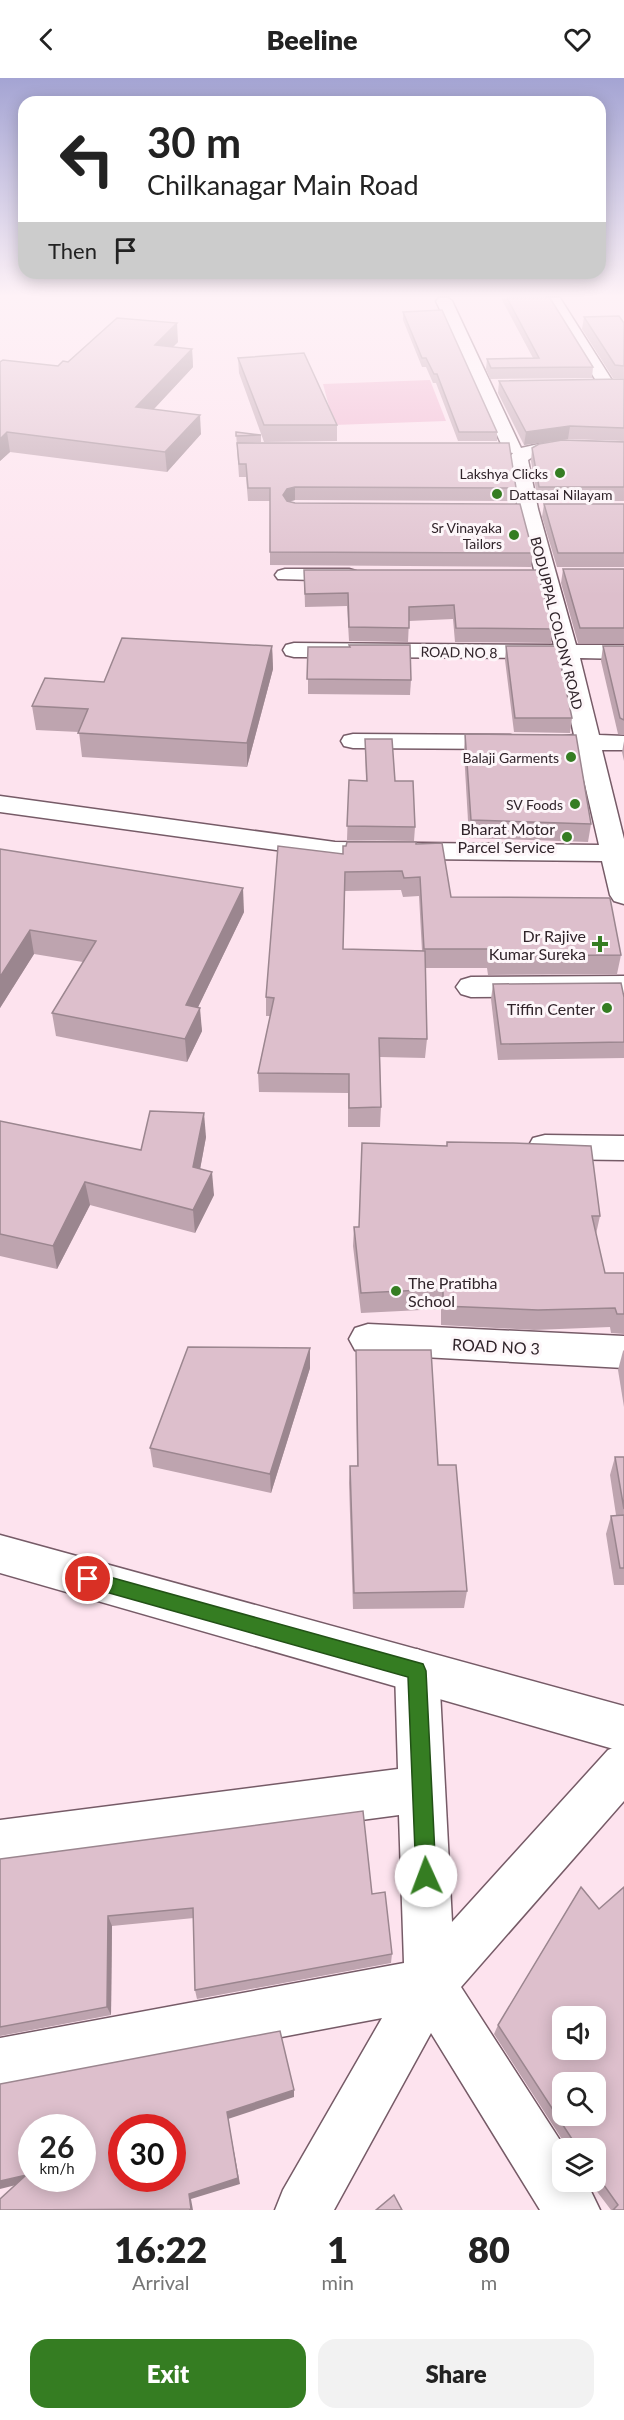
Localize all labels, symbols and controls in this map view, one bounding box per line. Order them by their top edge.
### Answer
icon: back [30,23,63,56]
text: Beeline [266,23,358,56]
icon: heart [561,23,594,56]
text: 30 m [147,117,241,167]
icon: left [48,120,126,198]
text: Chilkanagar Main Road [147,168,419,201]
icon: arrive [109,234,142,267]
text: Then [48,237,97,264]
place label: Lakshya Clicks [460,465,548,482]
marker: Lakshya Clicks [553,466,567,480]
place label: Dattasai Nilayam [509,486,612,503]
marker: Dattasai Nilayam [490,487,504,501]
place label: Sr Vinayaka Tailors [431,519,502,552]
marker: Sr Vinayaka Tailors [507,528,521,542]
street label: BODUPPAL COLONY ROAD [527,535,587,711]
street label: ROAD NO 8 [420,643,498,661]
place label: Balaji Garments [463,749,559,766]
marker: Balaji Garments [564,750,578,764]
place label: SV Foods [506,796,563,813]
marker: SV Foods [568,797,582,811]
place label: Bharat Motor Parcel Service [457,819,555,856]
marker: Bharat Motor Parcel Service [560,830,574,844]
place label: Dr Rajive Kumar Sureka [489,926,586,963]
marker: Dr Rajive Kumar Sureka [591,935,609,953]
place label: Tiffin Center [507,999,595,1018]
marker: Tiffin Center [600,1001,614,1015]
place label: The Pratibha School [408,1273,497,1310]
marker: The Pratibha School [389,1284,403,1298]
street label: ROAD NO 3 [452,1334,540,1358]
pin [62,1553,113,1604]
icon: arrive [71,1562,104,1595]
position arrow [394,1844,458,1908]
map controls [552,2006,606,2192]
button: sound [552,2006,606,2060]
button: search [552,2072,606,2126]
speed limit sign: 30 [108,2114,186,2192]
text: 26 [40,2128,74,2164]
button: layers [552,2138,606,2192]
text: km/h [39,2159,75,2177]
text: 16:22 [114,2227,207,2271]
text: 1 [327,2227,348,2271]
text: 80 [468,2227,510,2271]
text: Arrival [132,2270,190,2294]
text: min [321,2270,354,2294]
text: m [481,2270,497,2294]
button: Exit [30,2339,306,2408]
button: Share [318,2339,594,2408]

